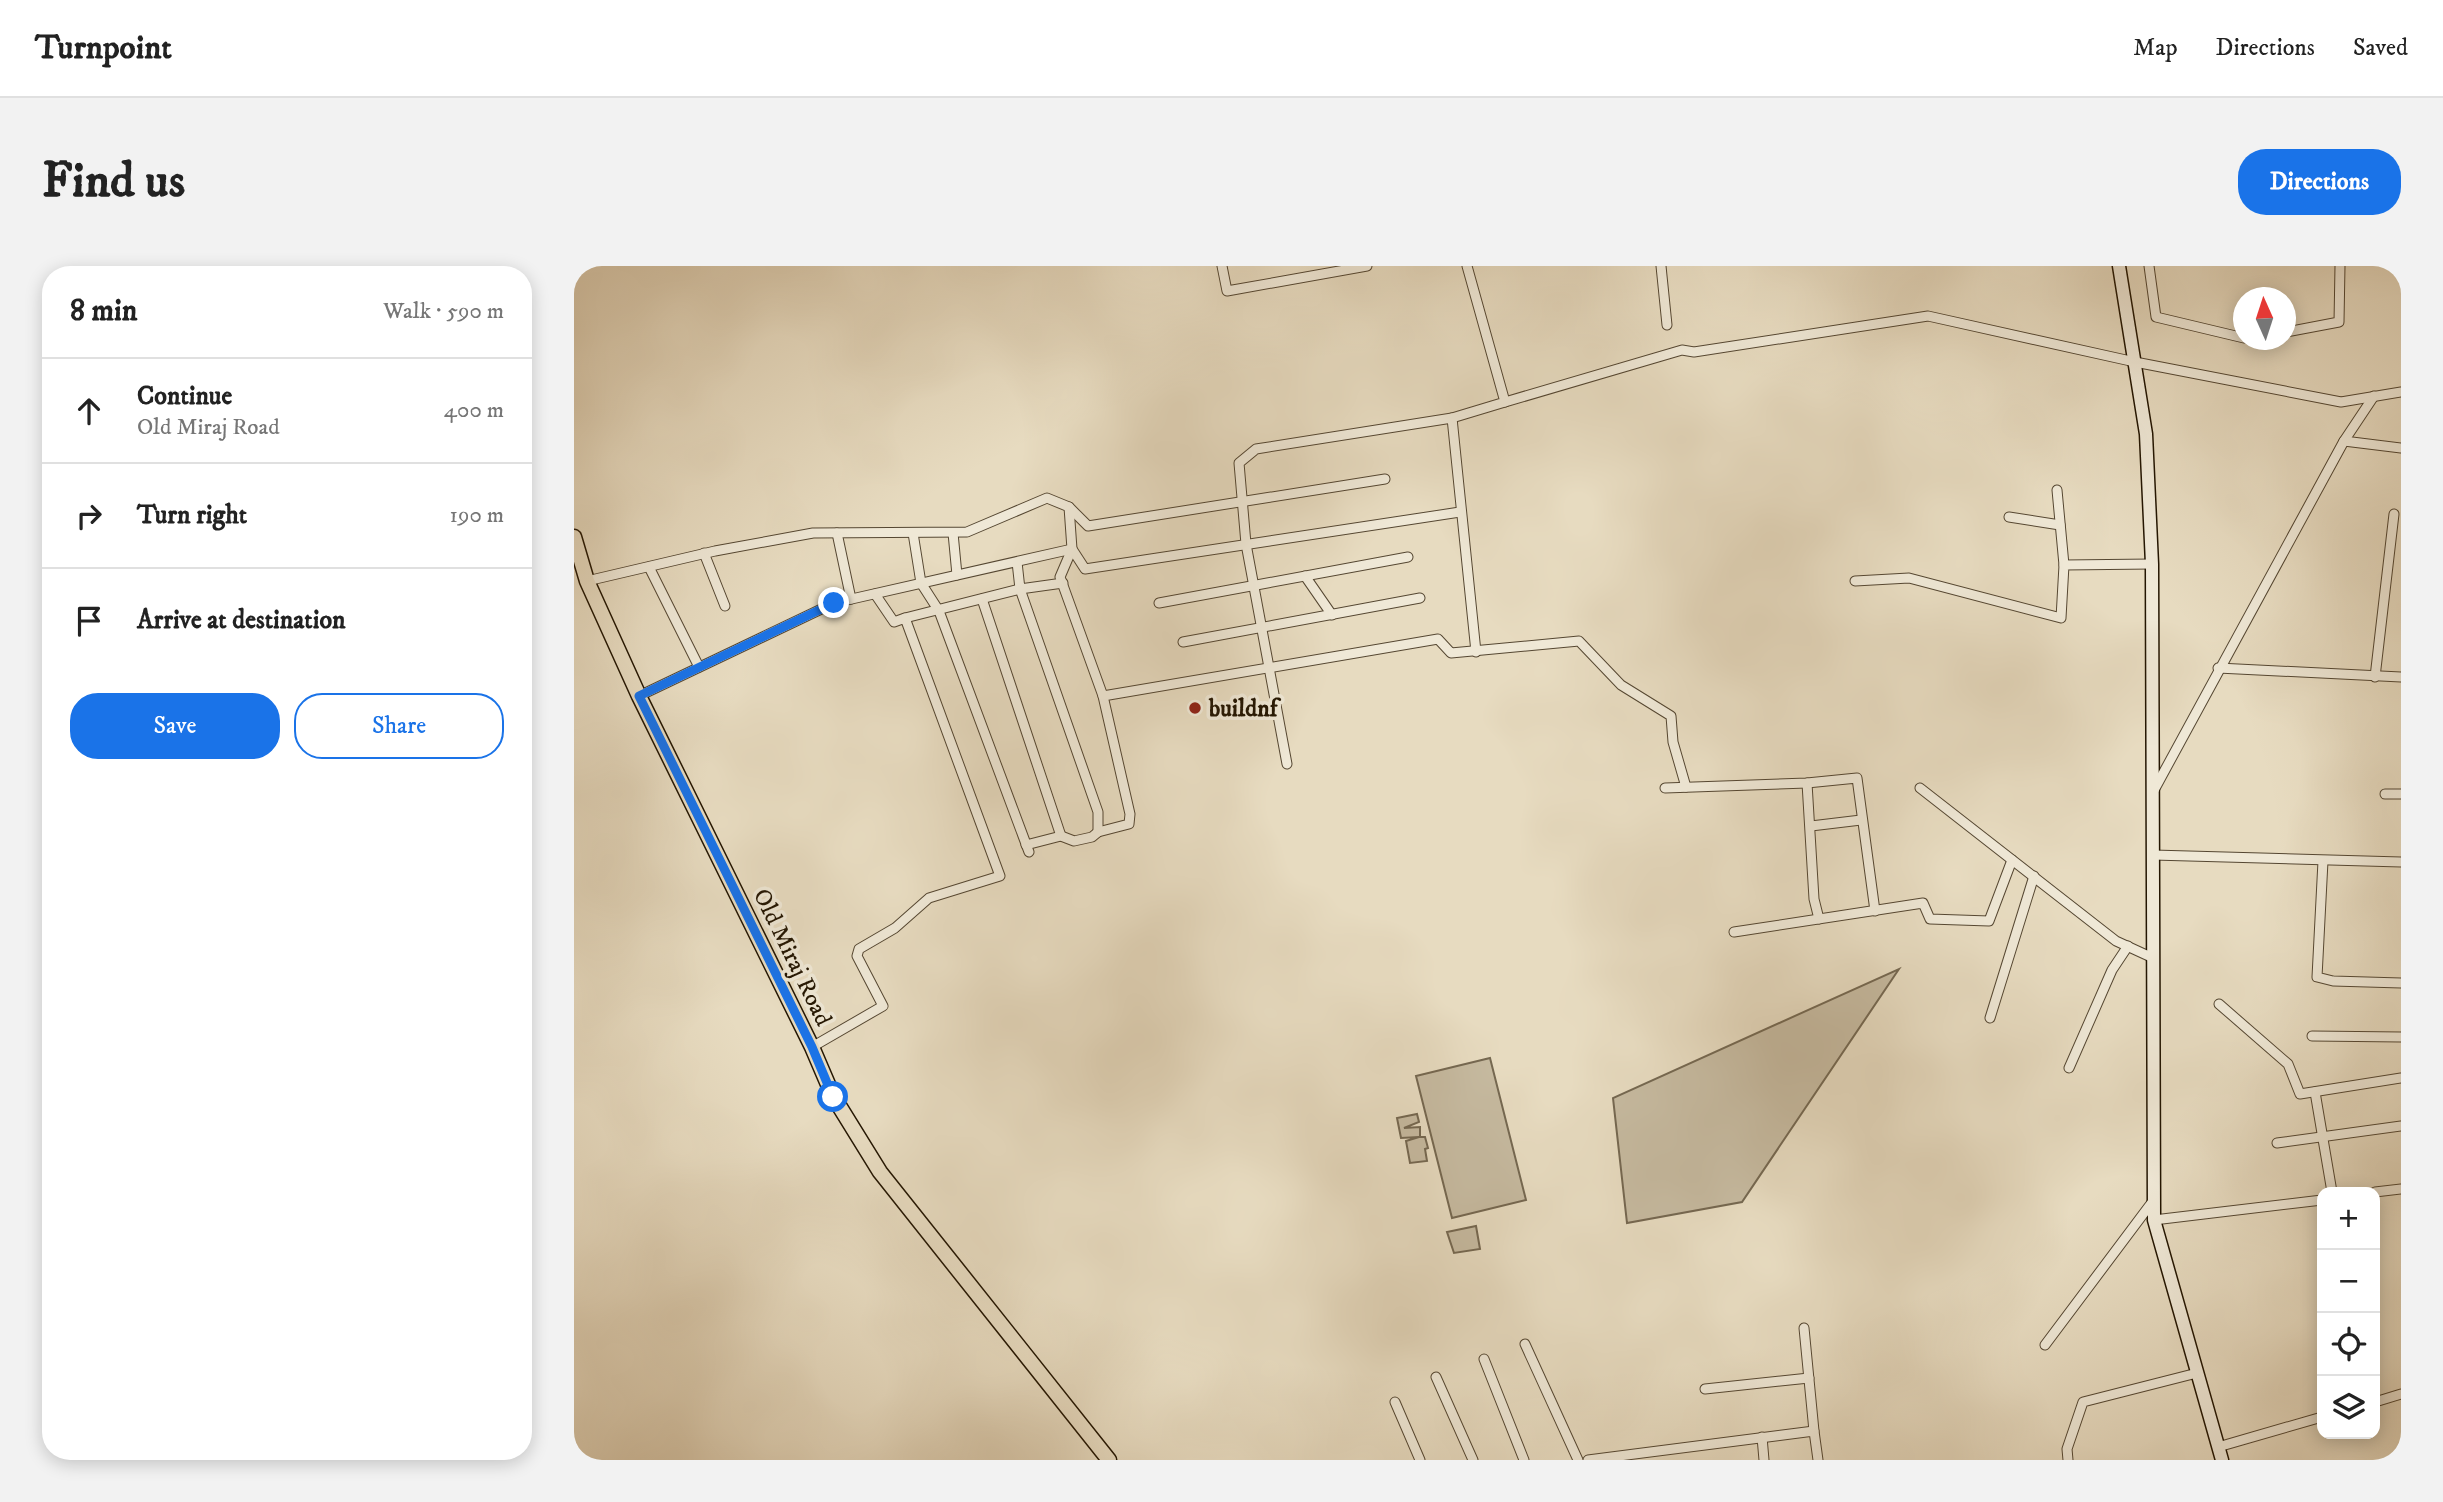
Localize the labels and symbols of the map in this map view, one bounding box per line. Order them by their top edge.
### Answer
north arrow [2233,287,2296,350]
route end [818,587,849,618]
place label: buildnf [1208,694,1282,724]
marker: buildnf [1187,700,1203,716]
street label: Old Miraj Road [746,884,838,1031]
route start [817,1081,848,1112]

